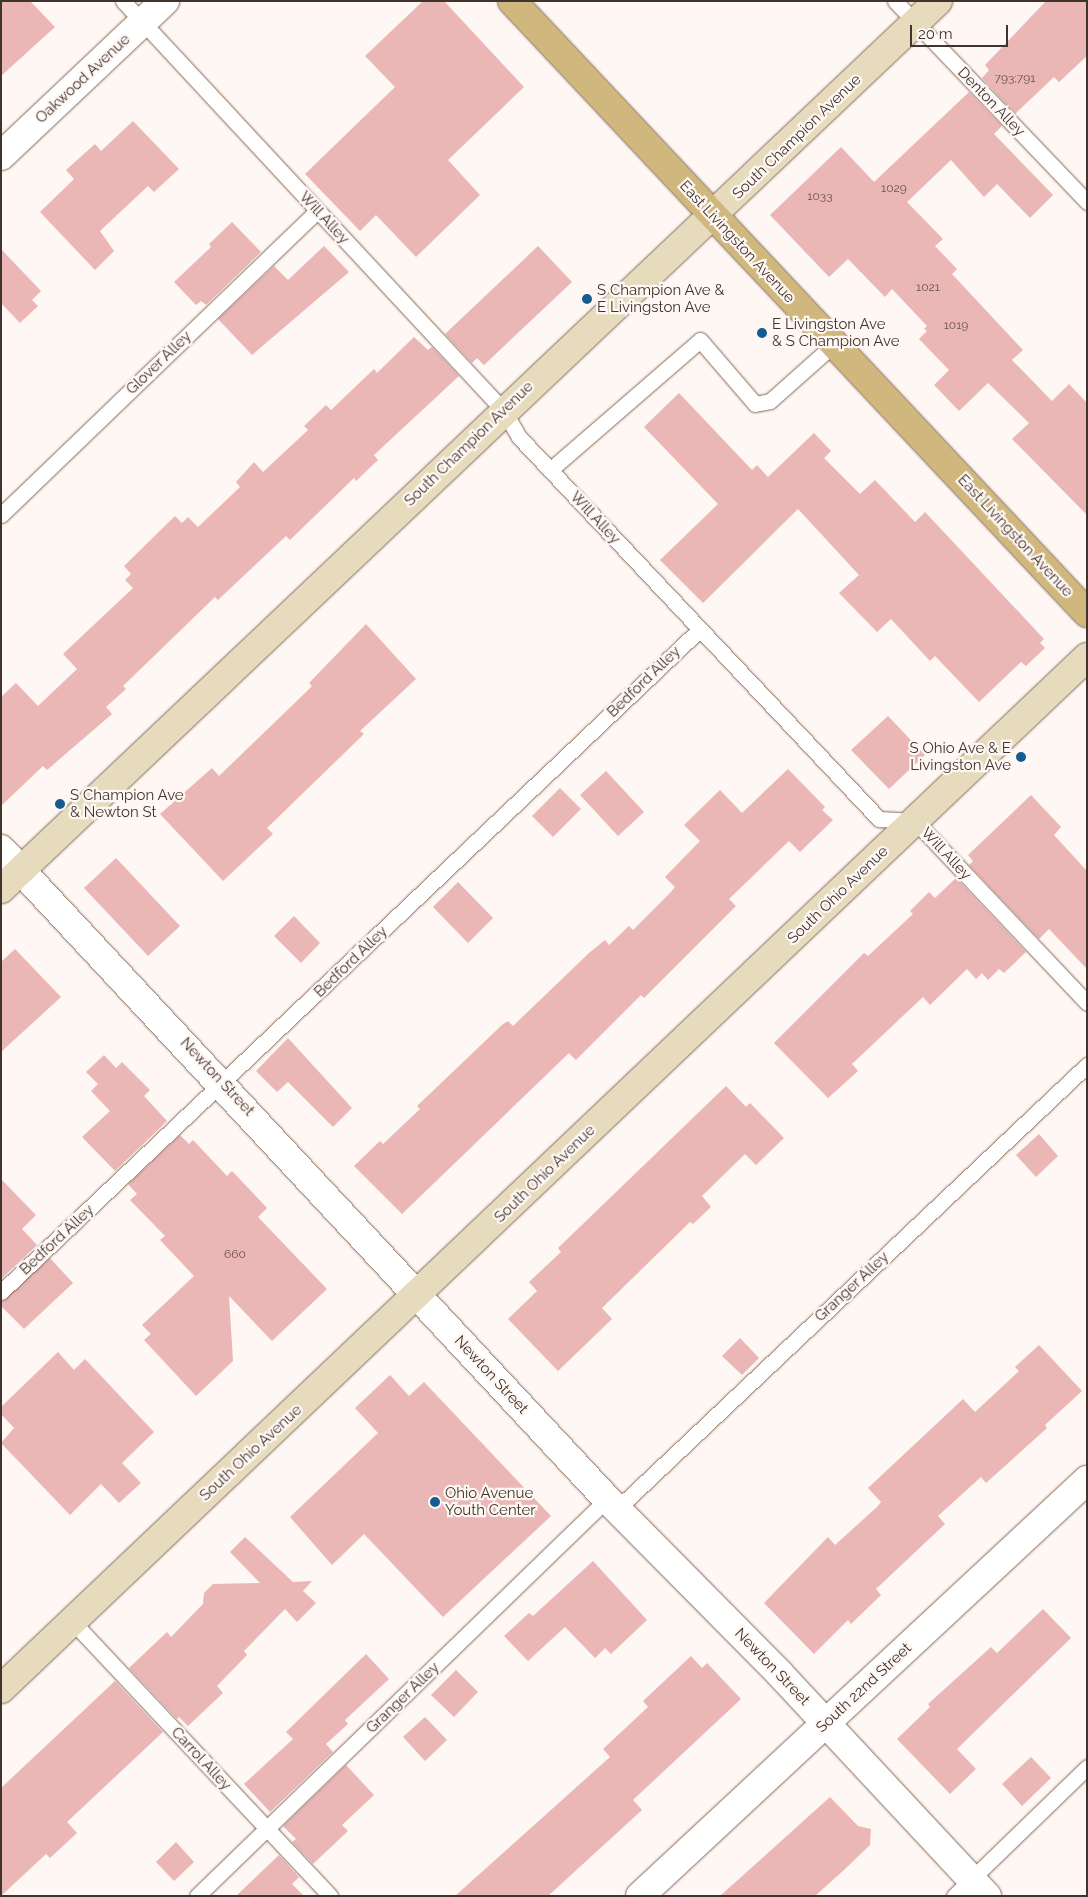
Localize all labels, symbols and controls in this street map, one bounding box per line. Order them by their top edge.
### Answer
scale bar [913,15,1010,47]
text: 20 m [918,25,953,43]
street label: Oakwood Avenue [32,31,134,127]
street label: Denton Alley [953,64,1029,140]
street label: South Champion Avenue [729,71,865,203]
house number: 793;791 [995,72,1035,86]
street label: East Livingston Avenue [676,177,798,307]
house number: 1029 [881,182,907,196]
street label: Will Alley [295,188,353,248]
house number: 1033 [807,190,833,204]
place label: S Champion Ave & E Livingston Ave [597,281,725,316]
house number: 1021 [916,281,940,295]
marker: S Champion Ave & E Livingston Ave [581,293,593,305]
place label: E Livingston Ave & S Champion Ave [772,315,900,350]
house number: 1019 [944,319,968,333]
street label: Glover Alley [122,327,196,399]
marker: E Livingston Ave & S Champion Ave [756,327,768,339]
street label: South Champion Avenue [401,378,537,510]
street label: East Livingston Avenue [954,471,1076,601]
street label: Will Alley [566,488,624,548]
street label: Bedford Alley [604,643,684,721]
place label: S Ohio Ave & E Livingston Ave [909,739,1011,774]
marker: S Ohio Ave & E Livingston Ave [1015,751,1027,763]
place label: S Champion Ave & Newton St [70,786,184,821]
marker: S Champion Ave & Newton St [54,798,66,810]
street label: Will Alley [917,824,975,884]
street label: South Ohio Avenue [784,842,892,948]
street label: Bedford Alley [311,923,391,1001]
street label: Newton Street [176,1034,258,1120]
street label: South Ohio Avenue [491,1121,599,1227]
street label: Bedford Alley [16,1201,98,1279]
house number: 660 [224,1248,246,1262]
street label: Granger Alley [811,1248,893,1326]
street label: Newton Street [450,1332,532,1418]
street label: South Ohio Avenue [196,1401,306,1505]
place label: Ohio Avenue Youth Center [445,1484,536,1519]
marker: Ohio Avenue Youth Center [429,1496,441,1508]
street label: Newton Street [731,1625,813,1709]
street label: South 22nd Street [813,1639,915,1737]
street label: Granger Alley [363,1659,443,1737]
street label: Carrol Alley [167,1723,235,1795]

